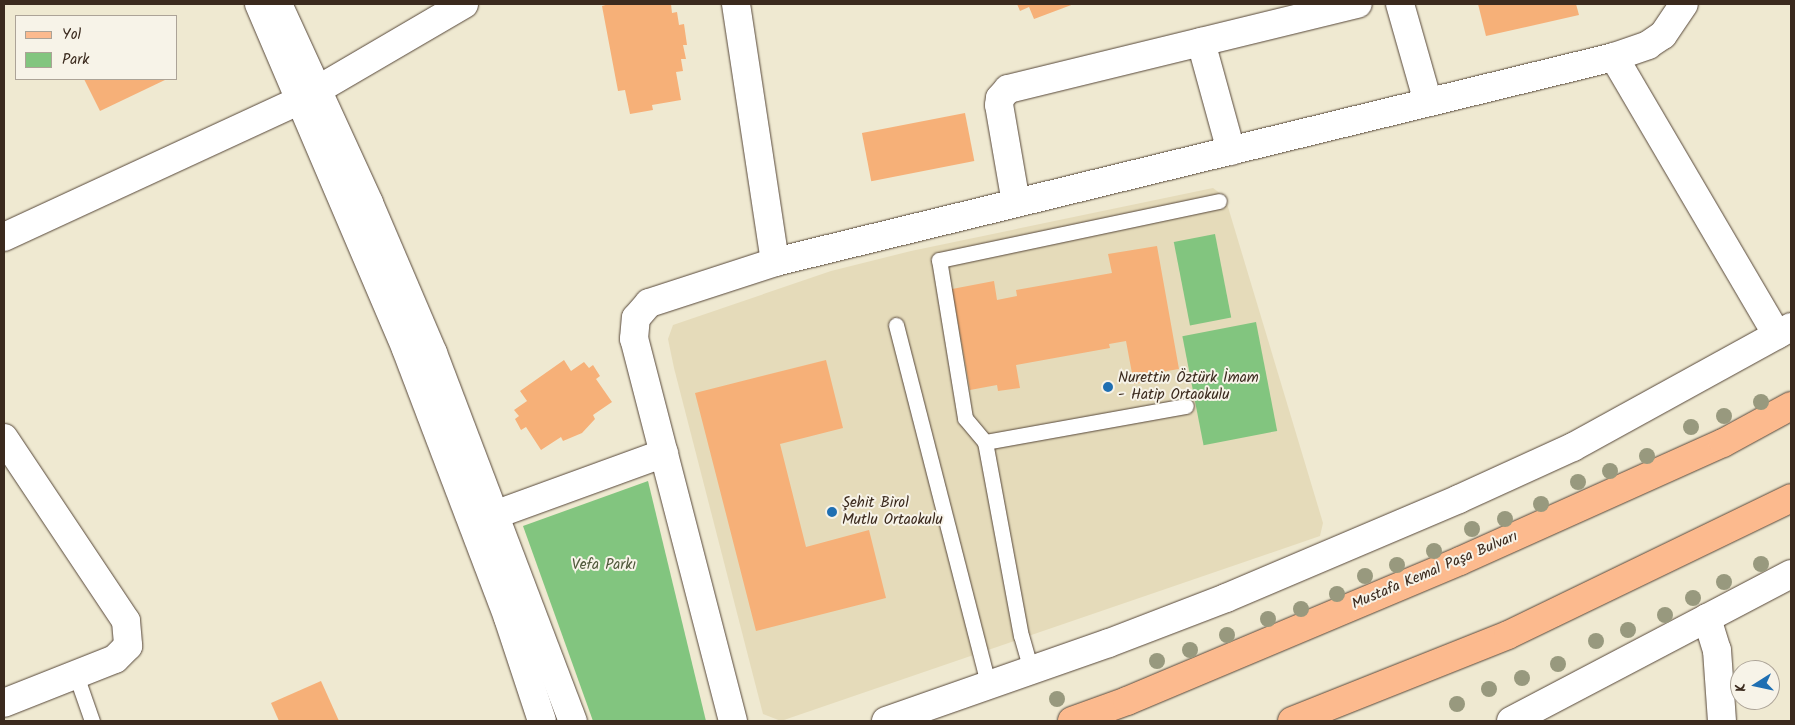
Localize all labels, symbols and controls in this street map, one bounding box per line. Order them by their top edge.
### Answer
legend [15,15,178,80]
text: Yol [62,23,81,47]
text: Park [62,48,89,72]
place label: Nurettin Öztürk İmam - Hatip Ortaokulu [1118,369,1259,404]
marker: Nurettin Öztürk İmam - Hatip Ortaokulu [1102,381,1114,393]
place label: Şehit Birol Mutlu Ortaokulu [842,494,943,529]
marker: Şehit Birol Mutlu Ortaokulu [826,506,838,518]
street label: Mustafa Kemal Paşa Bulvarı [1349,528,1521,614]
park label: Vefa Parkı [572,557,636,575]
north arrow [1730,660,1780,710]
text: K [1730,681,1753,693]

